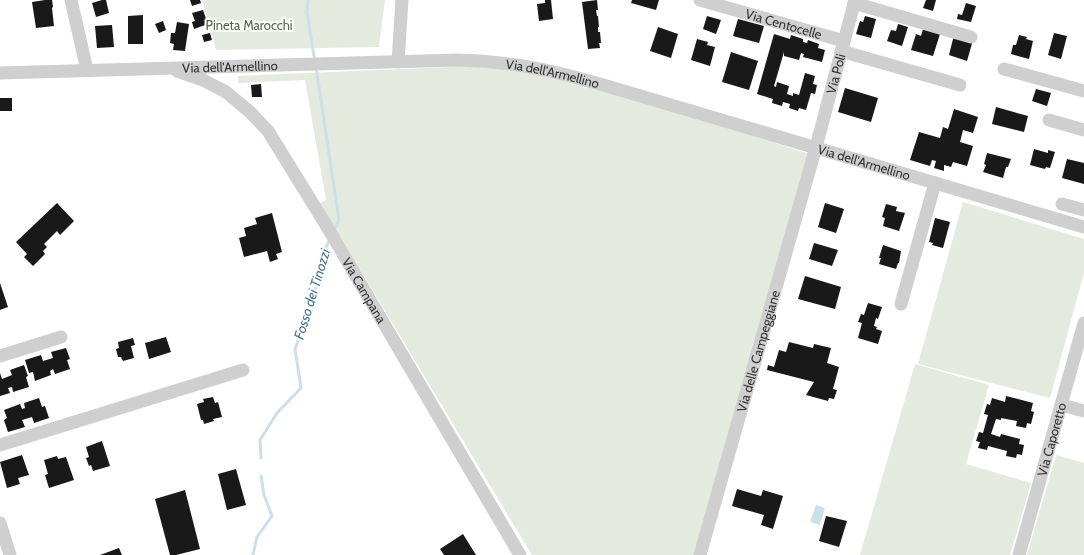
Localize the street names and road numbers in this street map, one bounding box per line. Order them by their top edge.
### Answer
street label: Via Centocelle [744,5,824,42]
street label: Via Poli [822,52,848,95]
street label: Via dell'Armellino [505,56,601,91]
street label: Via dell'Armellino [182,57,278,76]
street label: Via dell'Armellino [816,141,912,183]
street label: Via Campana [339,255,390,326]
street label: Via delle Campeggiane [733,288,783,414]
street label: Via Caporetto [1033,401,1069,478]

